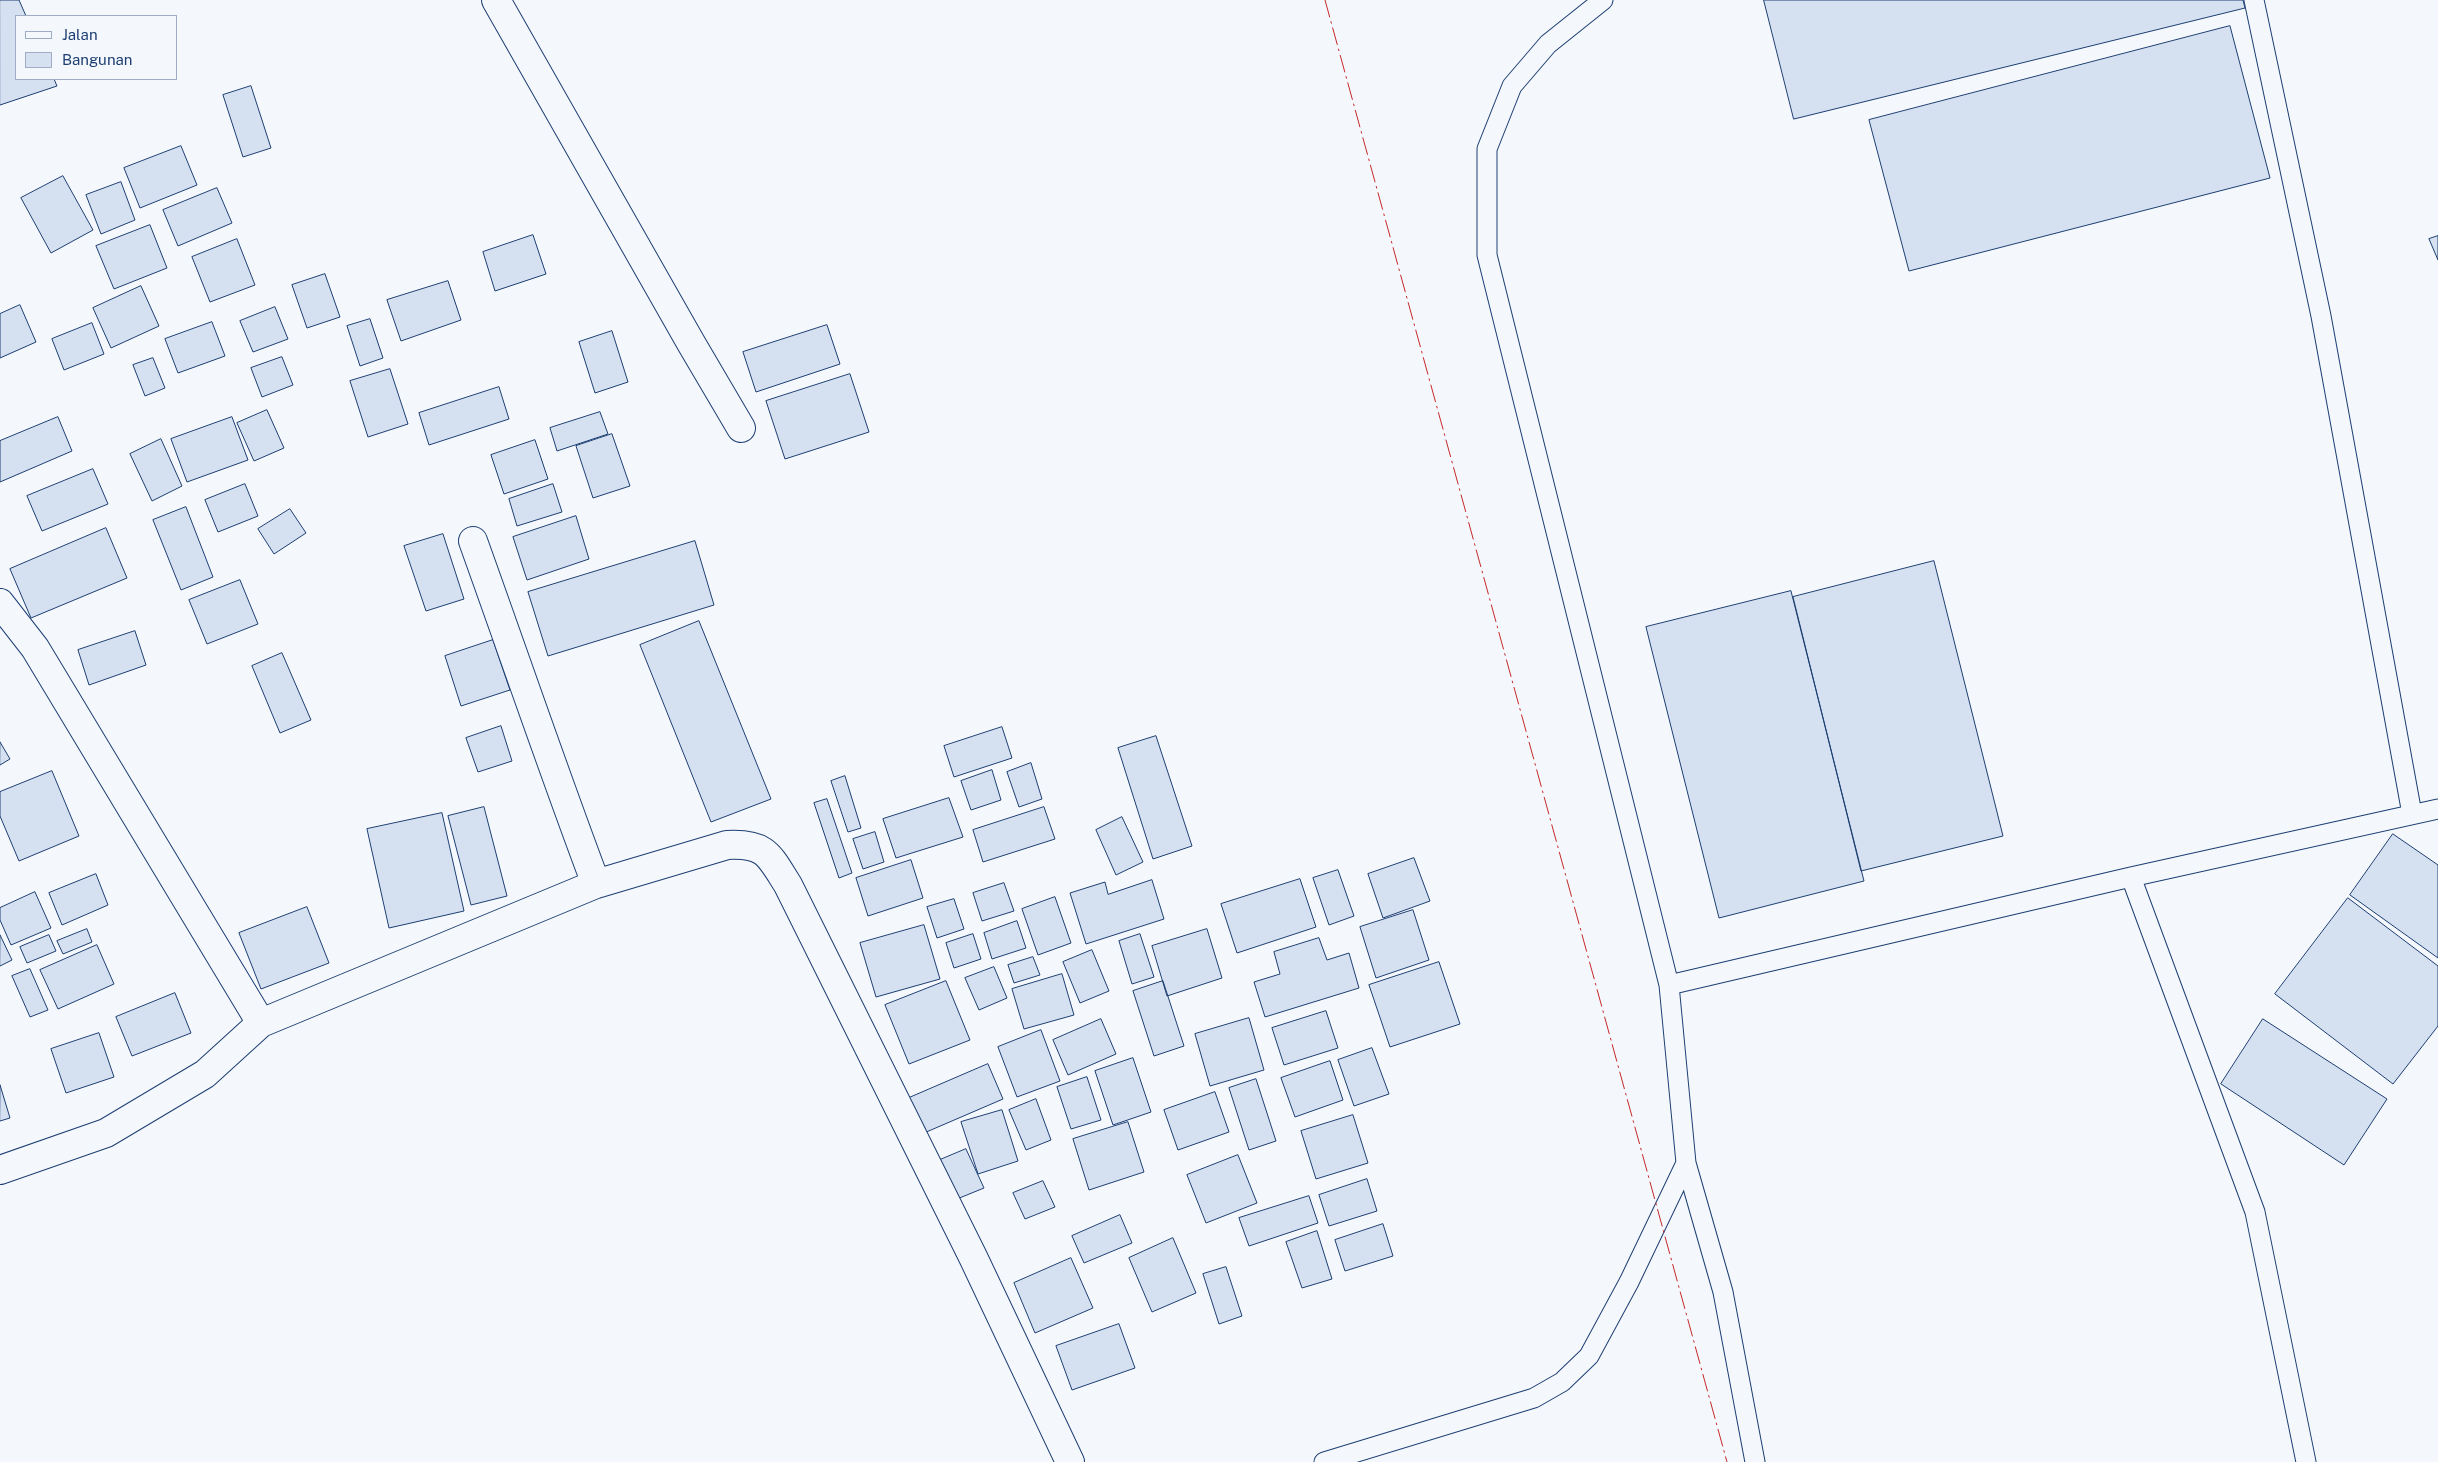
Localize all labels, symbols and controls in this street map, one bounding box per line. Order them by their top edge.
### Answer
legend [15,15,178,80]
text: Jalan [62,26,98,43]
text: Bangunan [62,51,133,68]

